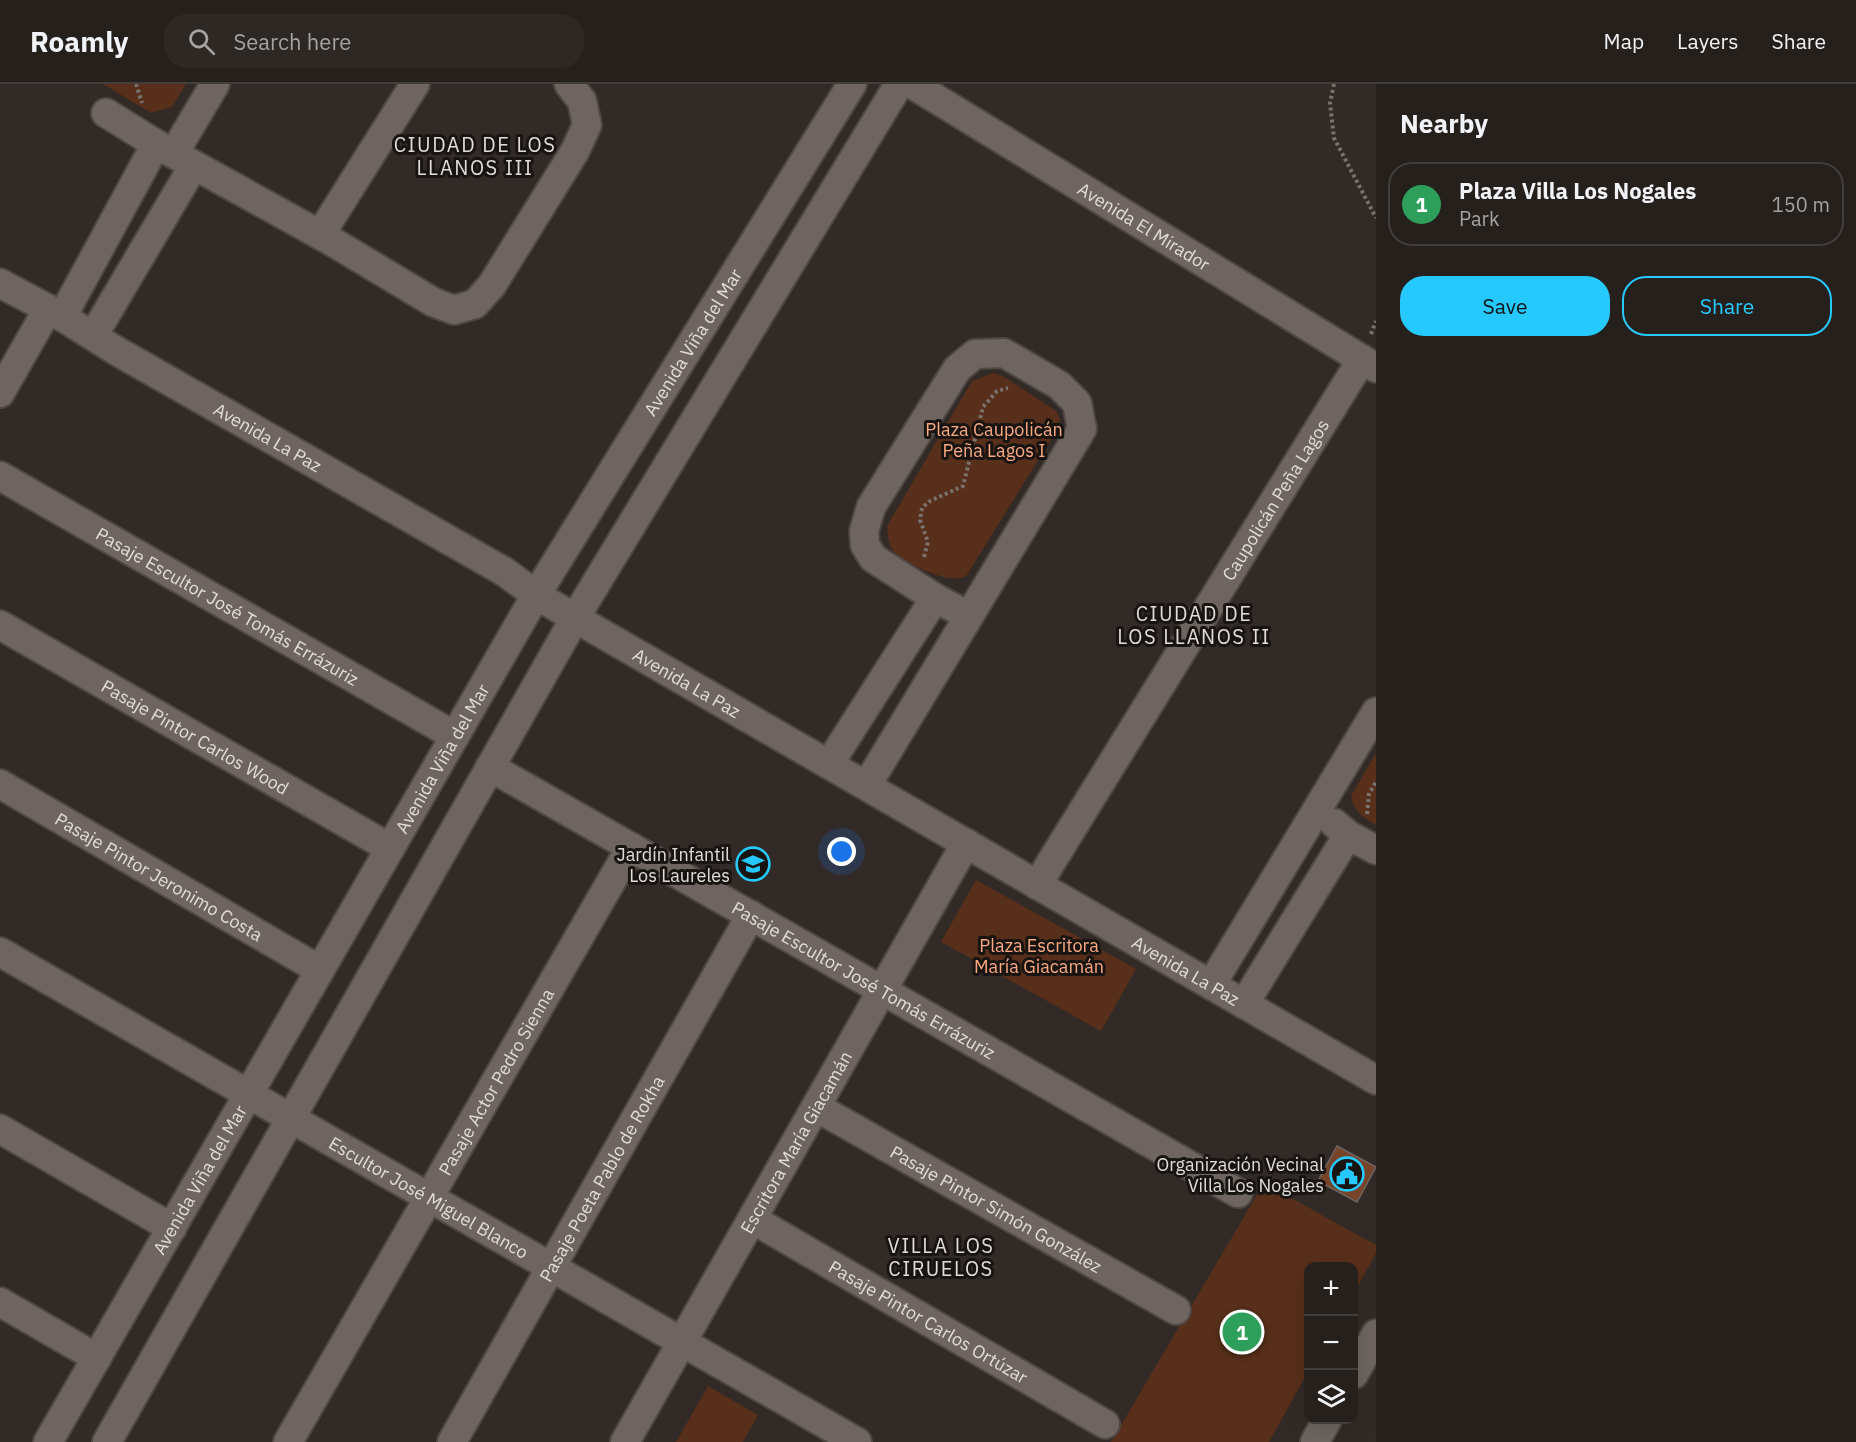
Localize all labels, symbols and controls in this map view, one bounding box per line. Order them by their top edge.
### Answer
search box [164,14,584,68]
text: Roamly [30,23,128,60]
icon: search [185,25,218,58]
text: Search here [233,27,351,56]
text: Map [1604,27,1644,55]
text: Layers [1677,27,1739,55]
text: Share [1772,27,1826,55]
text: Nearby [1400,106,1488,140]
district label: CIUDAD DE LOS LLANOS III [394,131,556,181]
text: Plaza Villa Los Nogales [1459,176,1696,205]
street label: Avenida El Mirador [1074,177,1215,275]
text: 1 [1416,191,1428,218]
text: 150 m [1772,191,1830,218]
text: Park [1459,205,1499,232]
street label: Avenida Viña del Mar [638,264,747,420]
button: Save [1400,276,1610,336]
button: Share [1622,276,1832,336]
street label: Avenida La Paz [210,397,326,477]
street label: Caupolicán Peña Lagos [1217,415,1334,585]
park label: Plaza Caupolicán Peña Lagos I [925,418,1063,462]
street label: Pasaje Escultor José Tomás Errázuriz [92,522,363,690]
district label: CIUDAD DE LOS LLANOS II [1117,600,1271,650]
street label: Avenida La Paz [629,642,745,723]
street label: Pasaje Pintor Carlos Wood [98,674,293,799]
street label: Avenida Viña del Mar [390,679,494,837]
street label: Pasaje Pintor Jeronimo Costa [51,807,267,946]
your location [827,837,856,866]
place label: Jardín Infantil Los Laureles [616,843,730,887]
school or university icon: Jardín Infantil Los Laureles [735,846,771,882]
street label: Pasaje Escultor José Tomás Errázuriz [728,896,999,1064]
street label: Avenida La Paz [1128,930,1244,1010]
park label: Plaza Escritora María Giacamán [974,934,1104,978]
street label: Pasaje Actor Pedro Sienna [433,984,559,1179]
street label: Escritora María Giacamán [735,1047,857,1238]
street label: Pasaje Poeta Pablo de Rokha [534,1071,669,1286]
street label: Avenida Viña del Mar [147,1100,252,1258]
street label: Escultor José Miguel Blanco [325,1131,533,1263]
street label: Pasaje Pintor Simón González [886,1140,1106,1277]
place label: Organización Vecinal Villa Los Nogales [1157,1153,1324,1197]
public building icon: Organización Vecinal Villa Los Nogales [1329,1156,1365,1192]
district label: VILLA LOS CIRUELOS [888,1232,994,1282]
street label: Pasaje Pintor Carlos Ortúzar [825,1255,1032,1388]
map controls [1304,1262,1358,1424]
button: + [1304,1262,1358,1316]
pin: 1 [1222,1310,1262,1354]
button: − [1304,1316,1358,1370]
button: layers [1304,1370,1358,1424]

